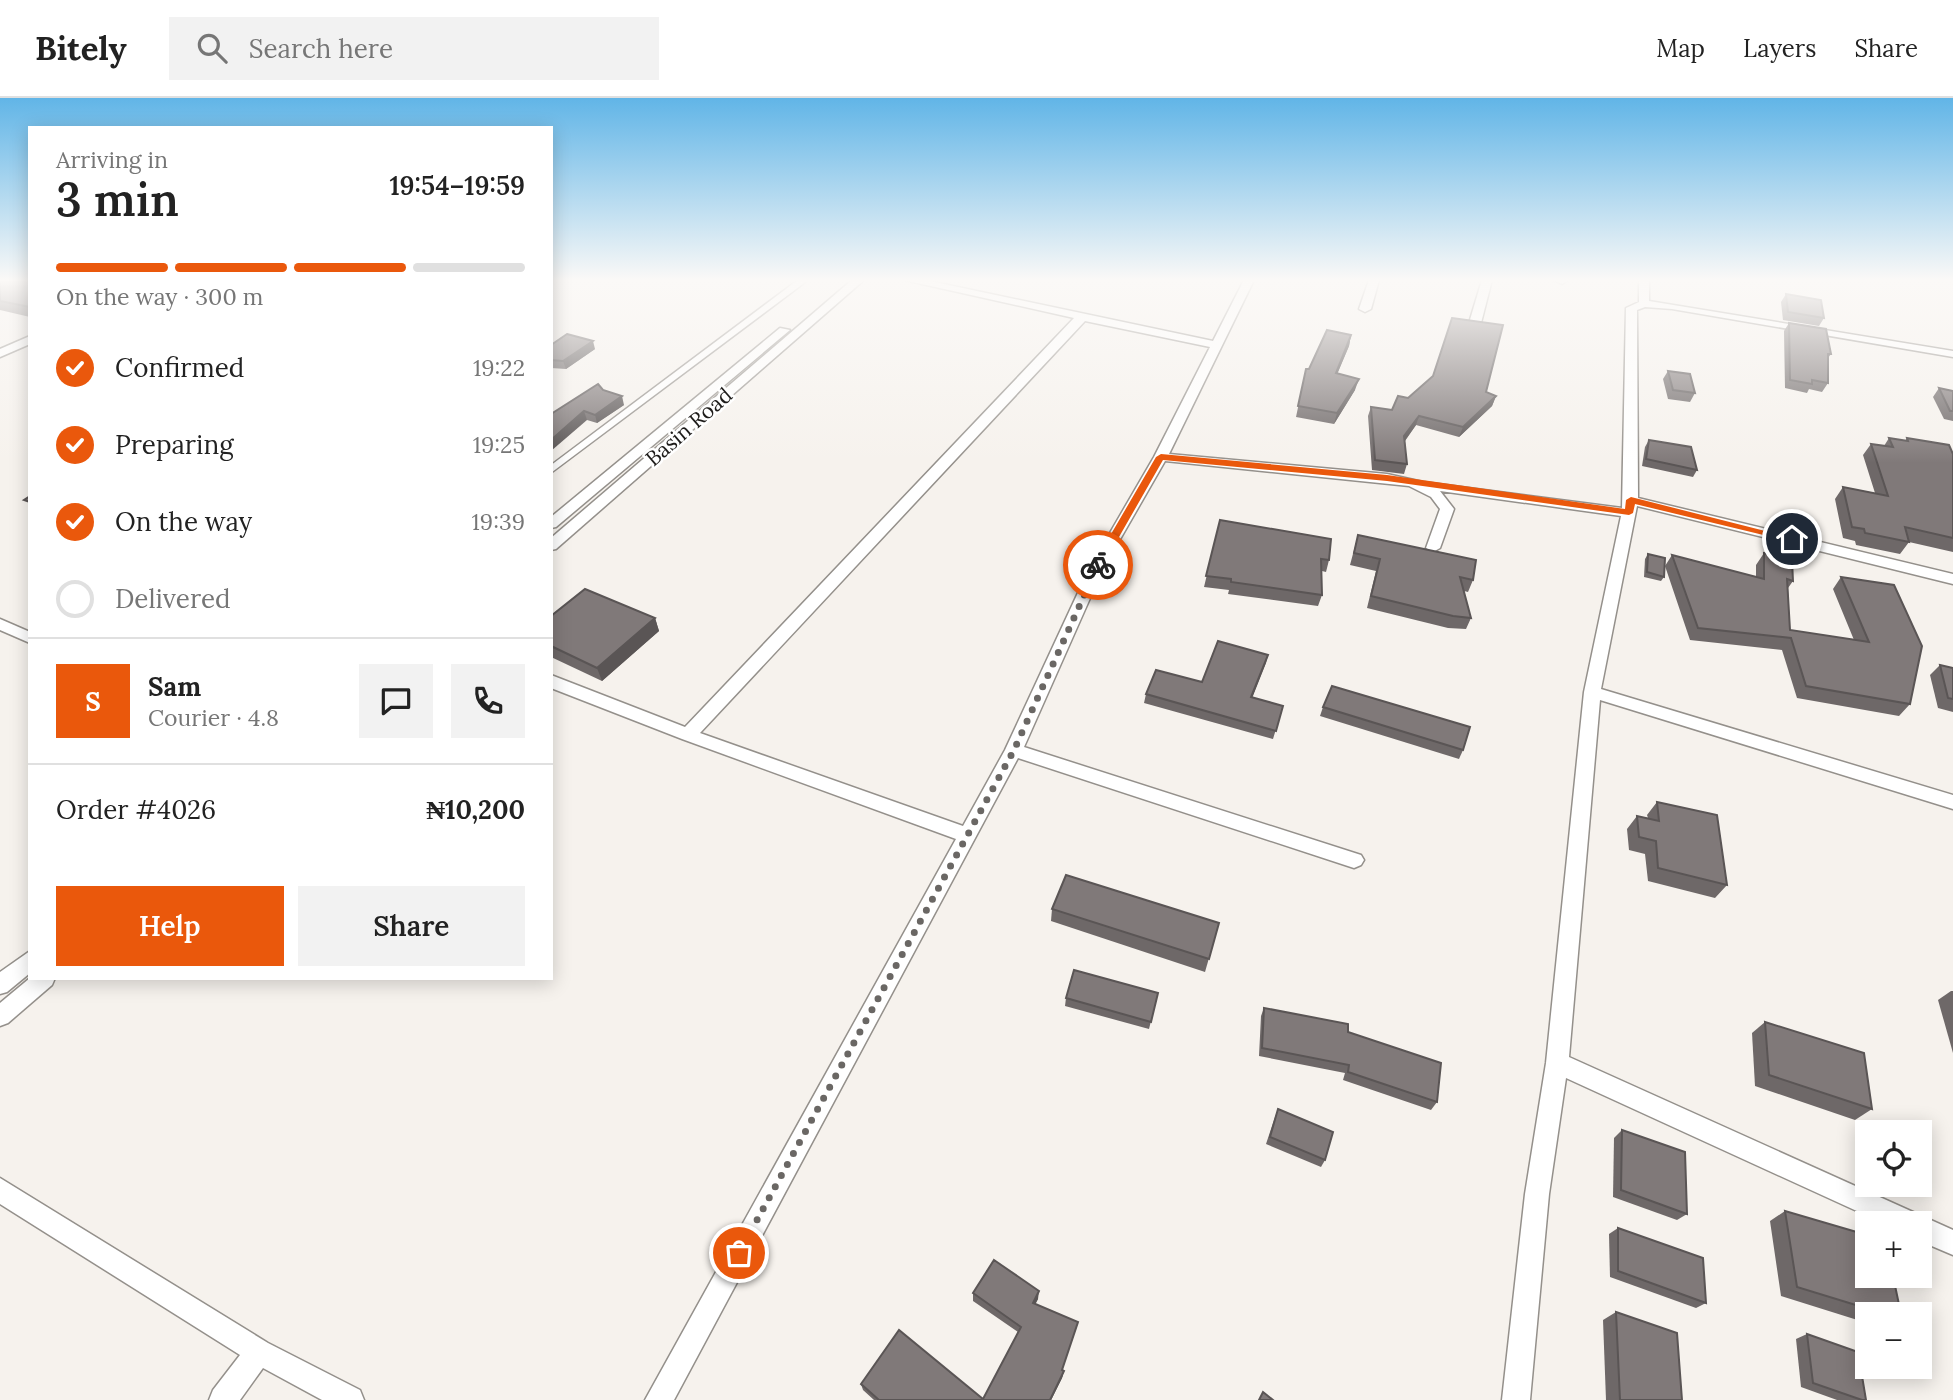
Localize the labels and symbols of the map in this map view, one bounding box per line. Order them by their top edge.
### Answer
street label: Basin Road [640,381,738,472]
pin [1762,509,1822,569]
courier [1063,530,1133,600]
pin [709,1223,769,1283]

